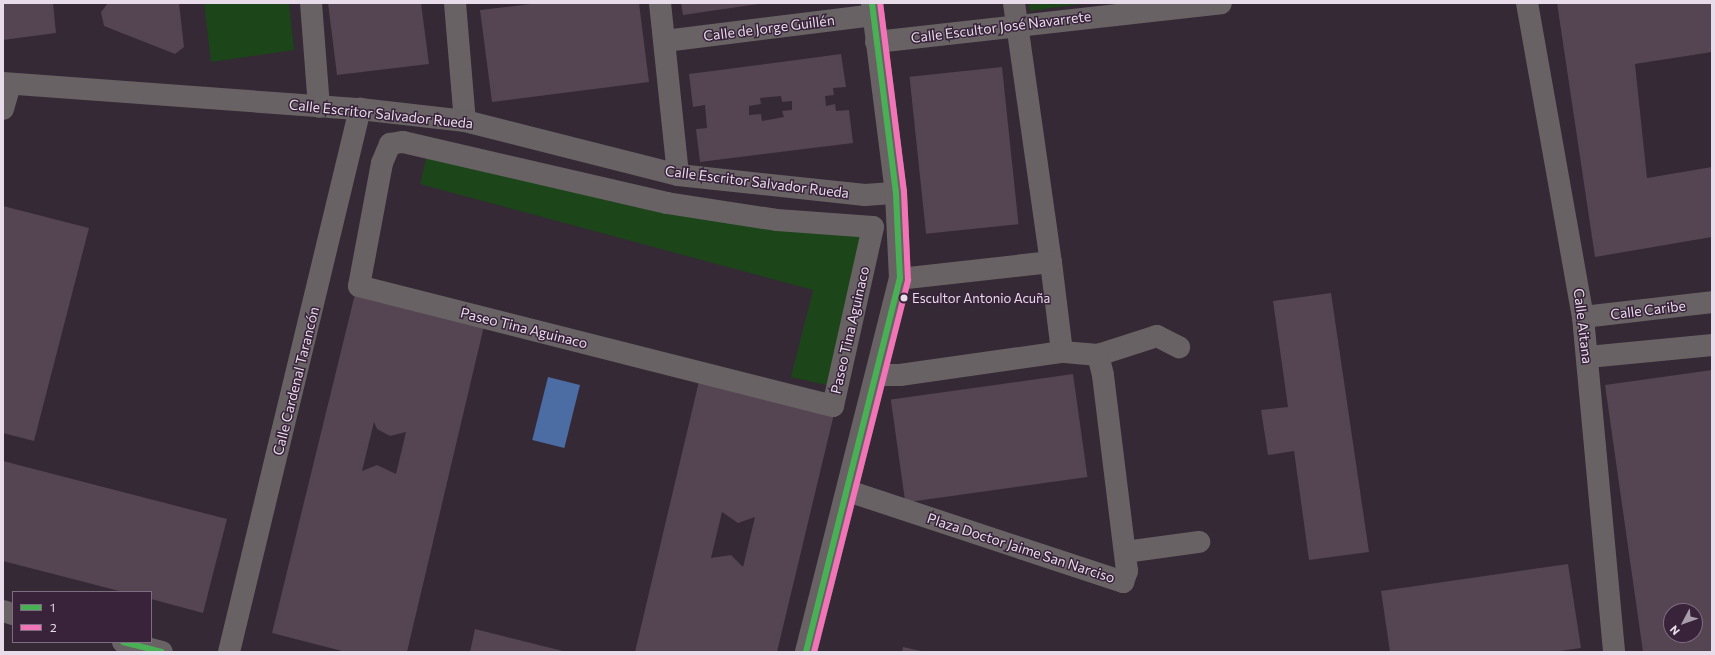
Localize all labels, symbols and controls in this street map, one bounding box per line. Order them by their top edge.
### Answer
street label: Calle Escultor José Navarrete [910,8,1092,46]
street label: Calle de Jorge Guillén [702,12,836,44]
street label: Calle Escritor Salvador Rueda [288,96,474,132]
street label: Calle Escritor Salvador Rueda [664,162,850,202]
street label: Paseo Tina Aguinaco [827,265,873,395]
street label: Calle Aitana [1570,287,1596,365]
place label: Escultor Antonio Acuña [912,290,1050,306]
marker: Escultor Antonio Acuña [899,293,909,303]
street label: Calle Caribe [1609,297,1687,323]
street label: Paseo Tina Aguinaco [459,304,589,352]
street label: Calle Cardenal Tarancón [269,305,323,457]
street label: Plaza Doctor Jaime San Narciso [925,510,1117,586]
legend [12,591,152,643]
text: 1 [50,600,55,614]
north arrow [1663,603,1703,643]
text: 2 [50,620,57,634]
text: N [1667,623,1682,638]

